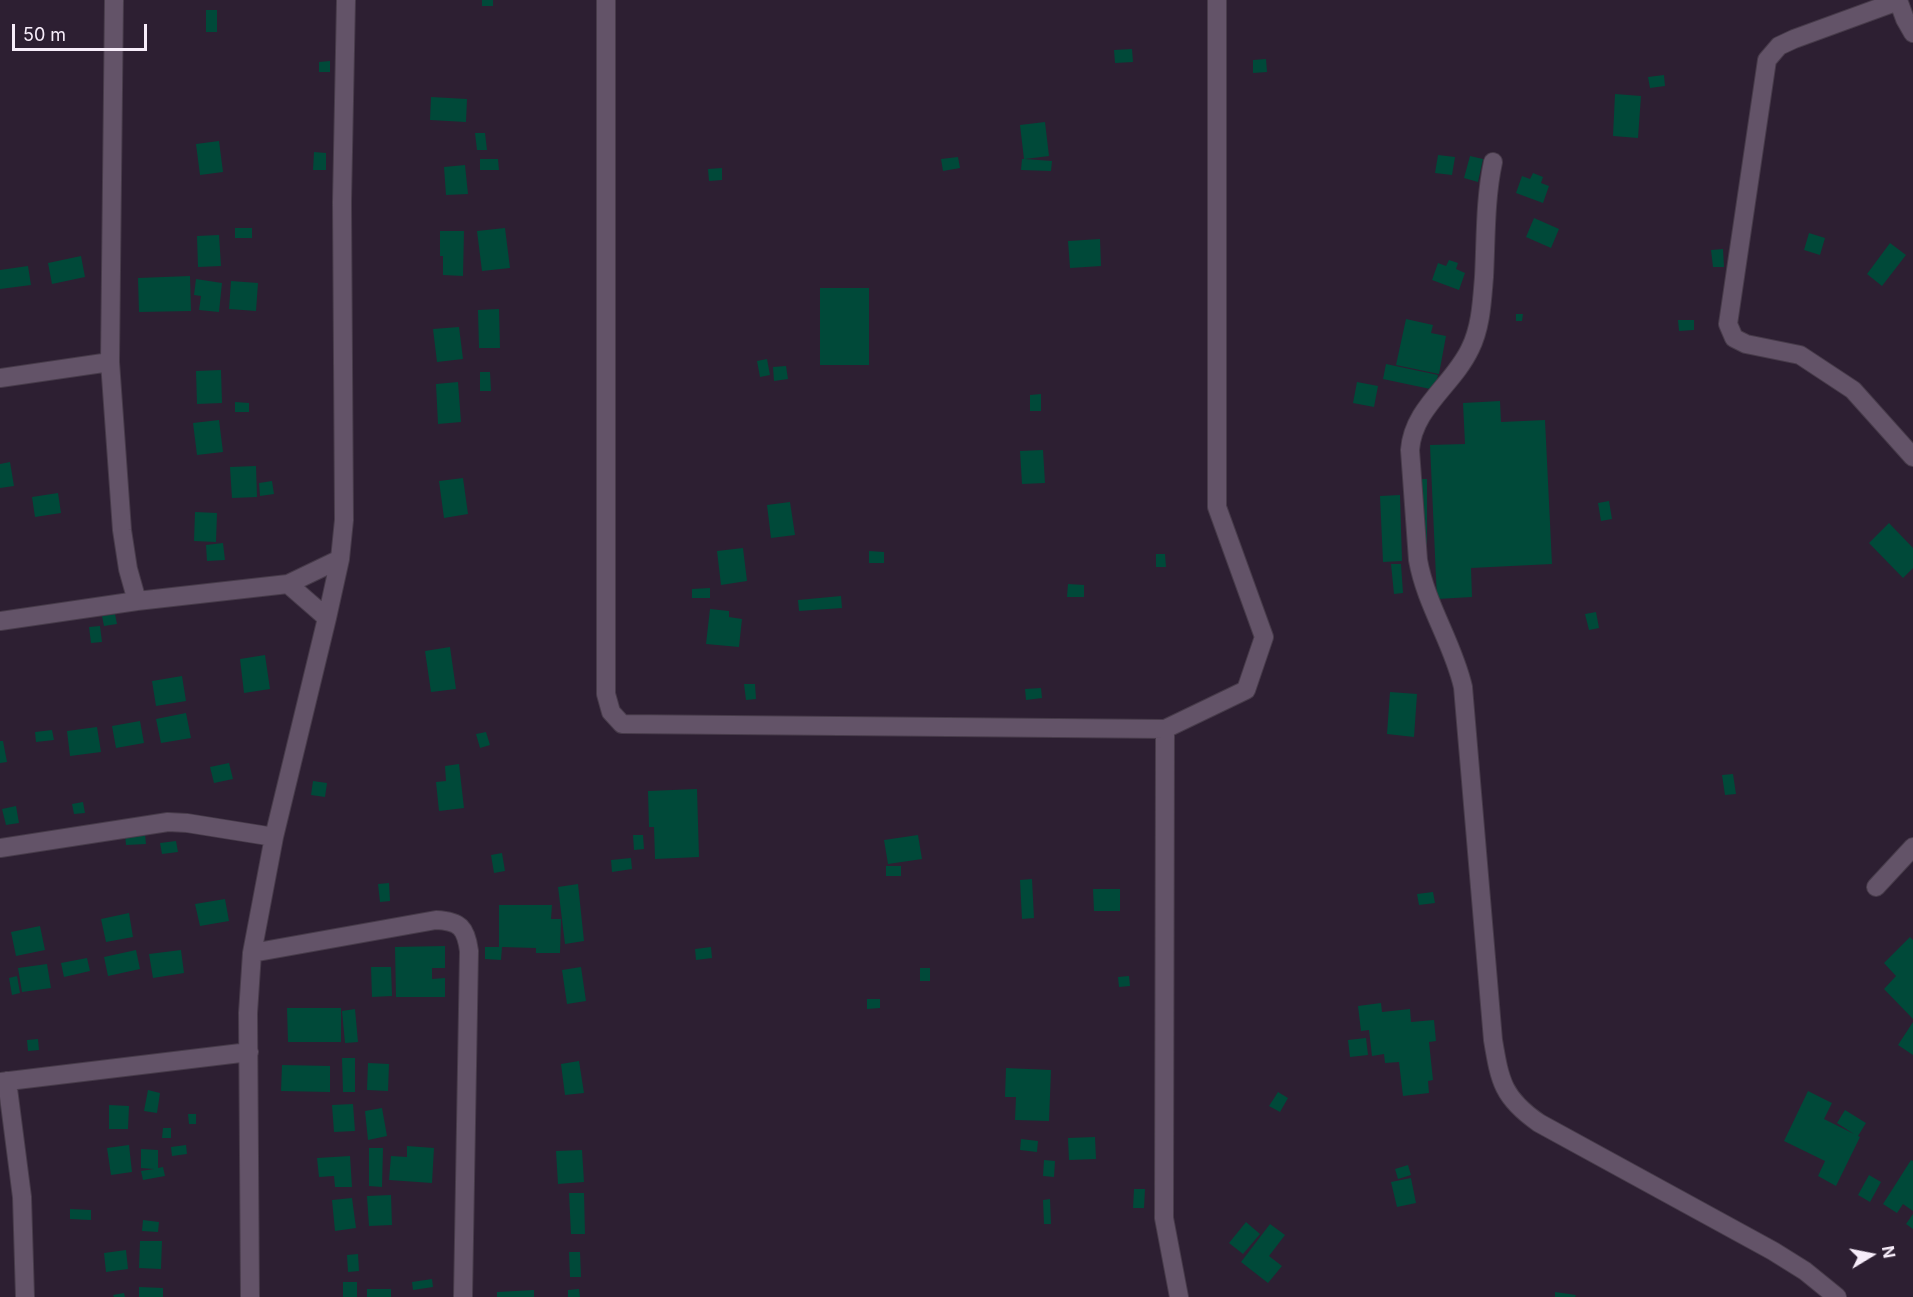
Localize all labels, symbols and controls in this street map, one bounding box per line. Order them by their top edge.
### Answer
scale bar [15,12,150,50]
text: 50 m [23,24,66,45]
north arrow [1841,1225,1901,1285]
text: N [1878,1244,1900,1260]

